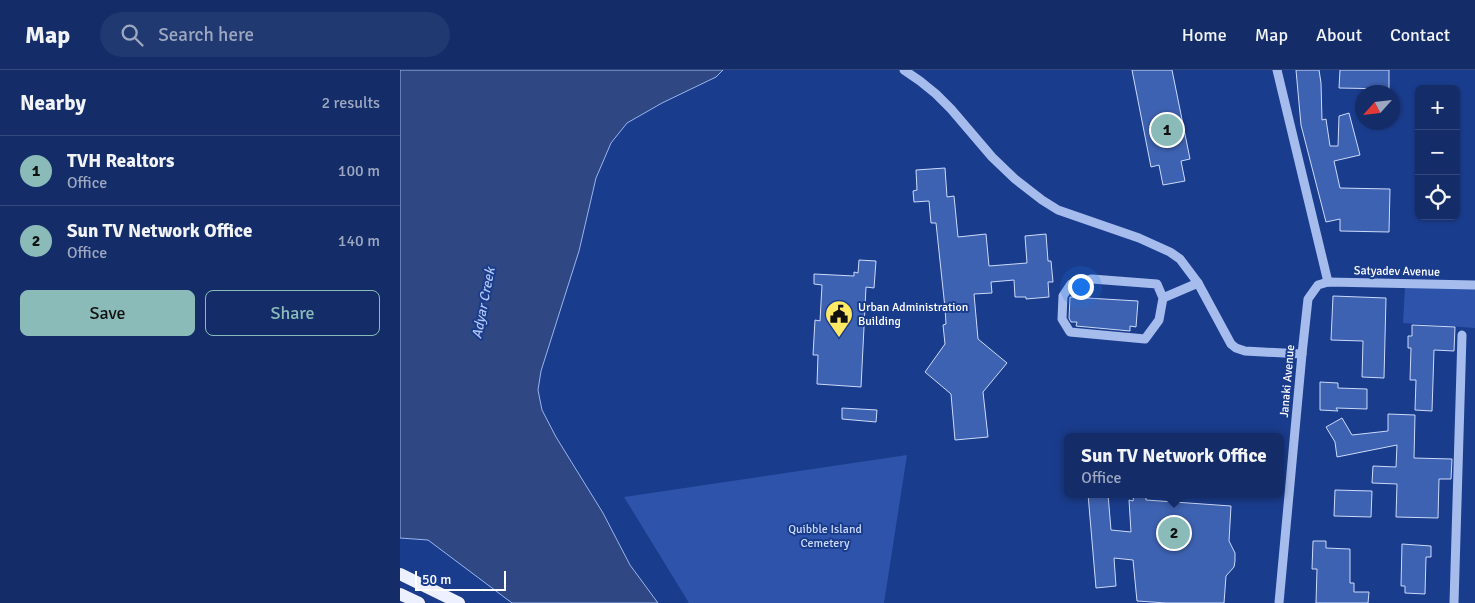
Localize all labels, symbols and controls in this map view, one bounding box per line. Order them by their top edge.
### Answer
search box [100,12,450,57]
text: Map [25,20,70,50]
icon: search [118,21,146,49]
text: Search here [158,23,254,47]
text: Home [1182,24,1227,46]
text: Map [1255,24,1288,46]
text: About [1316,24,1362,46]
text: Contact [1390,24,1450,46]
north arrow [1355,85,1400,130]
map controls [1415,85,1460,220]
button: + [1415,85,1460,130]
text: Nearby [20,90,86,116]
text: 2 results [321,93,380,113]
pin: 1 [1151,111,1183,149]
button: − [1415,130,1460,175]
text: TVH Realtors [67,149,175,173]
text: 1 [32,161,40,181]
text: 100 m [338,161,380,181]
text: Office [67,173,107,193]
button: locate [1415,175,1460,220]
text: Sun TV Network Office [67,219,252,243]
text: 2 [32,231,40,251]
text: 140 m [338,231,380,251]
text: Office [67,243,107,263]
street label: Satyadev Avenue [1354,263,1440,280]
water label: Adyar Creek [468,264,499,340]
your location [1068,274,1094,300]
button: Save [20,290,195,336]
button: Share [205,290,380,336]
public building icon: Urban Administration Building [824,299,854,338]
place label: Urban Administration Building [858,300,968,329]
street label: Janaki Avenue [1277,344,1298,418]
popup [1064,433,1284,498]
text: Sun TV Network Office [1081,444,1267,468]
text: Office [1081,468,1122,488]
pin: 2 [1158,514,1190,552]
park label: Quibble Island Cemetery [788,522,862,551]
scale bar [415,568,506,591]
text: 50 m [422,571,451,588]

